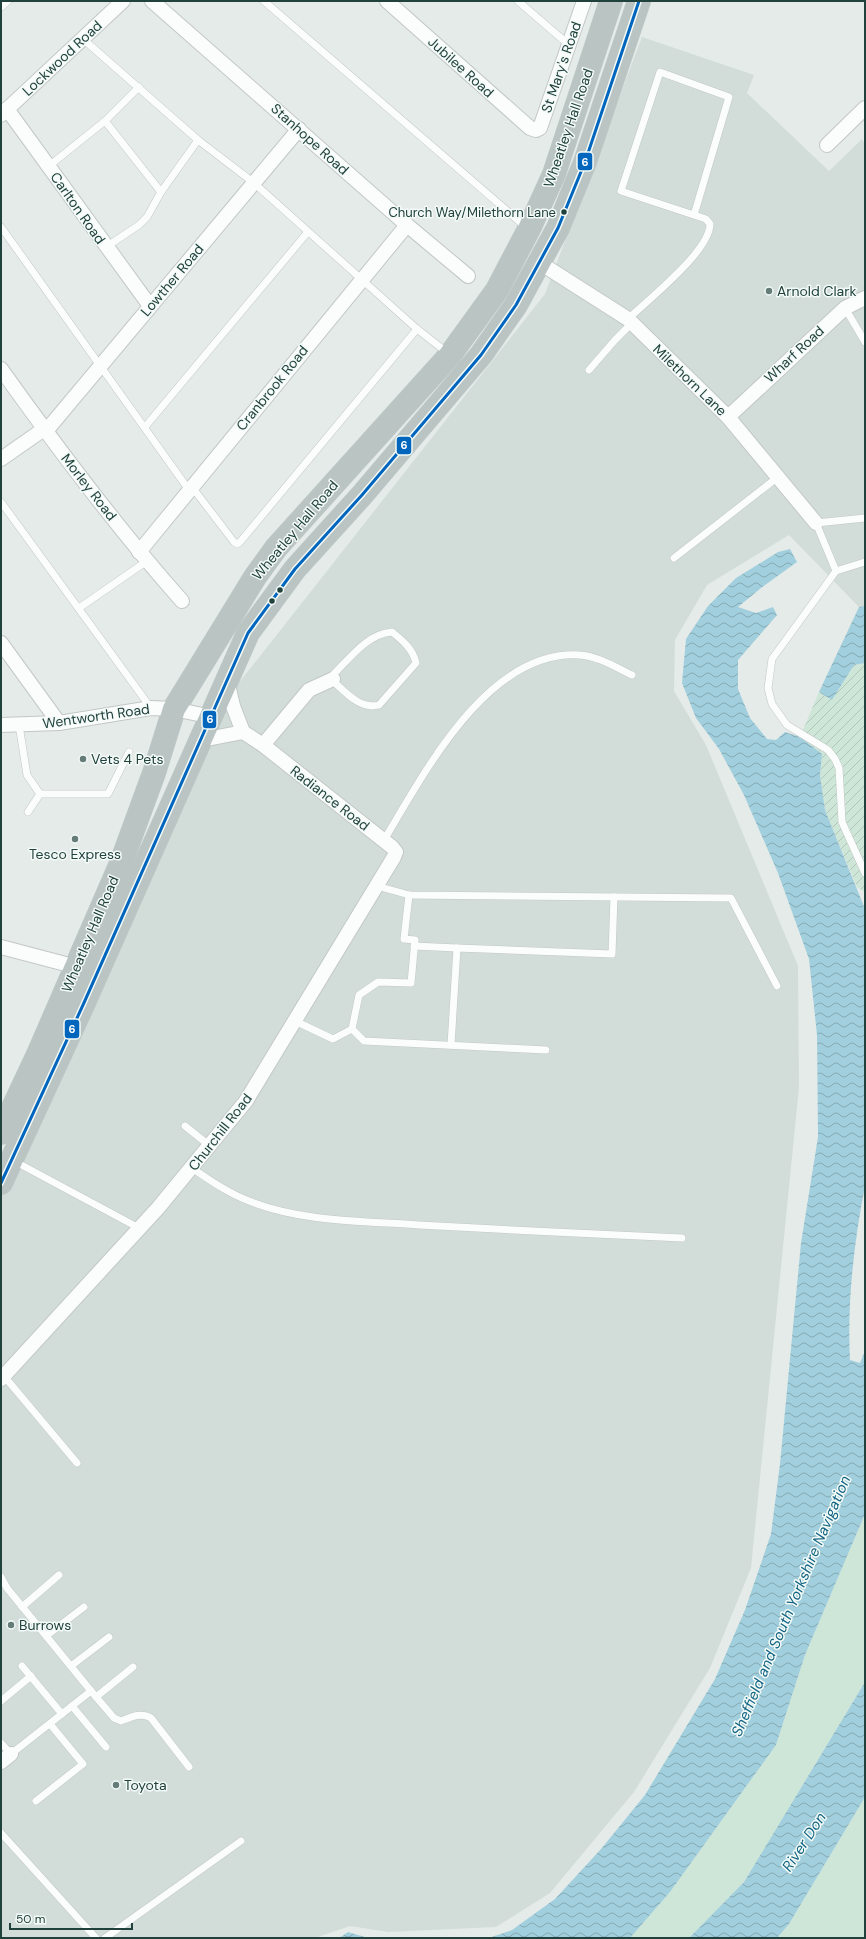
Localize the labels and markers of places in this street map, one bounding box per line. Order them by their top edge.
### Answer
place label: Church Way/Milethorn Lane [389,204,556,221]
marker: Church Way/Milethorn Lane [559,207,569,217]
place label: Arnold Clark [777,282,856,300]
marker: Arnold Clark [764,286,774,296]
unlabelled marker [275,585,285,595]
unlabelled marker [267,596,277,606]
place label: Vets 4 Pets [91,750,164,768]
marker: Vets 4 Pets [78,754,88,764]
marker: Tesco Express [70,834,80,844]
place label: Tesco Express [29,845,121,863]
place label: Burrows [19,1616,71,1634]
marker: Burrows [6,1620,16,1630]
place label: Toyota [124,1776,167,1794]
marker: Toyota [111,1780,121,1790]

